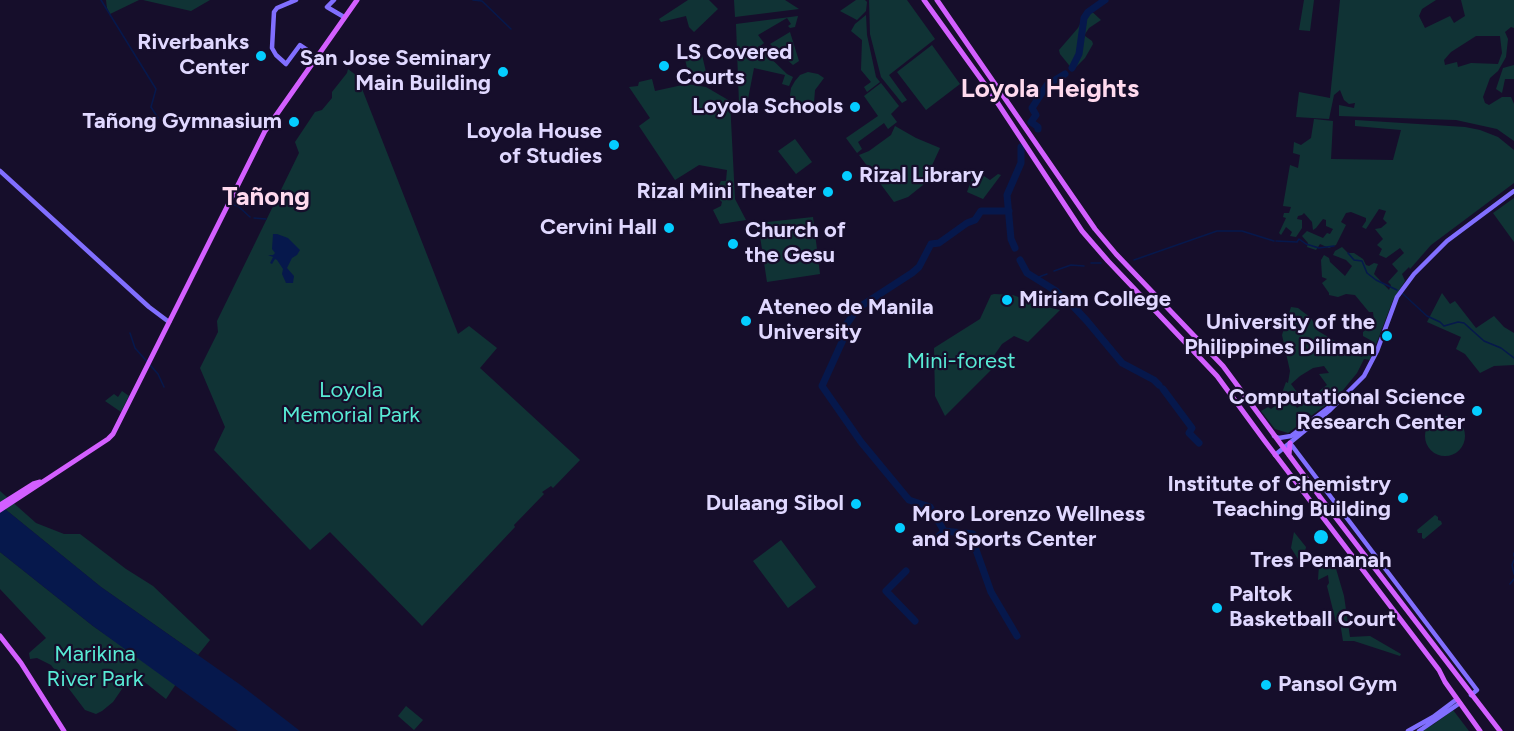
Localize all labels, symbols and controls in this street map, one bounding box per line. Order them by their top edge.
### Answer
place label: Riverbanks Center [137,30,249,82]
place label: LS Covered Courts [676,40,792,92]
place label: San Jose Seminary Main Building [300,46,491,98]
marker: Riverbanks Center [254,49,268,63]
marker: LS Covered Courts [657,59,671,73]
marker: San Jose Seminary Main Building [496,65,510,79]
district label: Loyola Heights [961,73,1139,105]
place label: Loyola Schools [692,94,843,120]
marker: Loyola Schools [848,100,862,114]
place label: Tañong Gymnasium [83,109,282,135]
marker: Tañong Gymnasium [287,115,301,129]
place label: Loyola House of Studies [466,119,602,170]
marker: Loyola House of Studies [607,138,621,152]
place label: Rizal Library [859,163,984,189]
marker: Rizal Library [840,169,854,183]
place label: Rizal Mini Theater [637,179,816,205]
district label: Tañong [222,181,310,213]
marker: Rizal Mini Theater [821,185,835,199]
place label: Cervini Hall [540,215,657,241]
place label: Church of the Gesu [745,218,846,270]
marker: Cervini Hall [662,221,676,235]
marker: Church of the Gesu [726,237,740,251]
place label: Miriam College [1019,287,1171,313]
marker: Miriam College [1000,293,1014,307]
place label: Ateneo de Manila University [758,295,934,346]
place label: University of the Philippines Diliman [1184,310,1375,362]
marker: Ateneo de Manila University [739,314,753,328]
marker: University of the Philippines Diliman [1380,329,1394,343]
park label: Mini-forest [906,349,1016,375]
park label: Loyola Memorial Park [282,378,420,430]
place label: Computational Science Research Center [1229,385,1465,436]
marker: Computational Science Research Center [1470,404,1484,418]
place label: Institute of Chemistry Teaching Building [1167,472,1391,524]
place label: Dulaang Sibol [706,491,844,517]
marker: Institute of Chemistry Teaching Building [1396,491,1410,505]
marker: Dulaang Sibol [849,497,863,511]
place label: Moro Lorenzo Wellness and Sports Center [912,502,1145,554]
marker: Moro Lorenzo Wellness and Sports Center [893,521,907,535]
marker: Tres Pemanah [1312,528,1330,546]
place label: Tres Pemanah [1251,548,1391,574]
place label: Paltok Basketball Court [1229,582,1396,634]
marker: Paltok Basketball Court [1210,601,1224,615]
park label: Marikina River Park [47,642,143,694]
place label: Pansol Gym [1278,672,1397,698]
marker: Pansol Gym [1259,678,1273,692]

